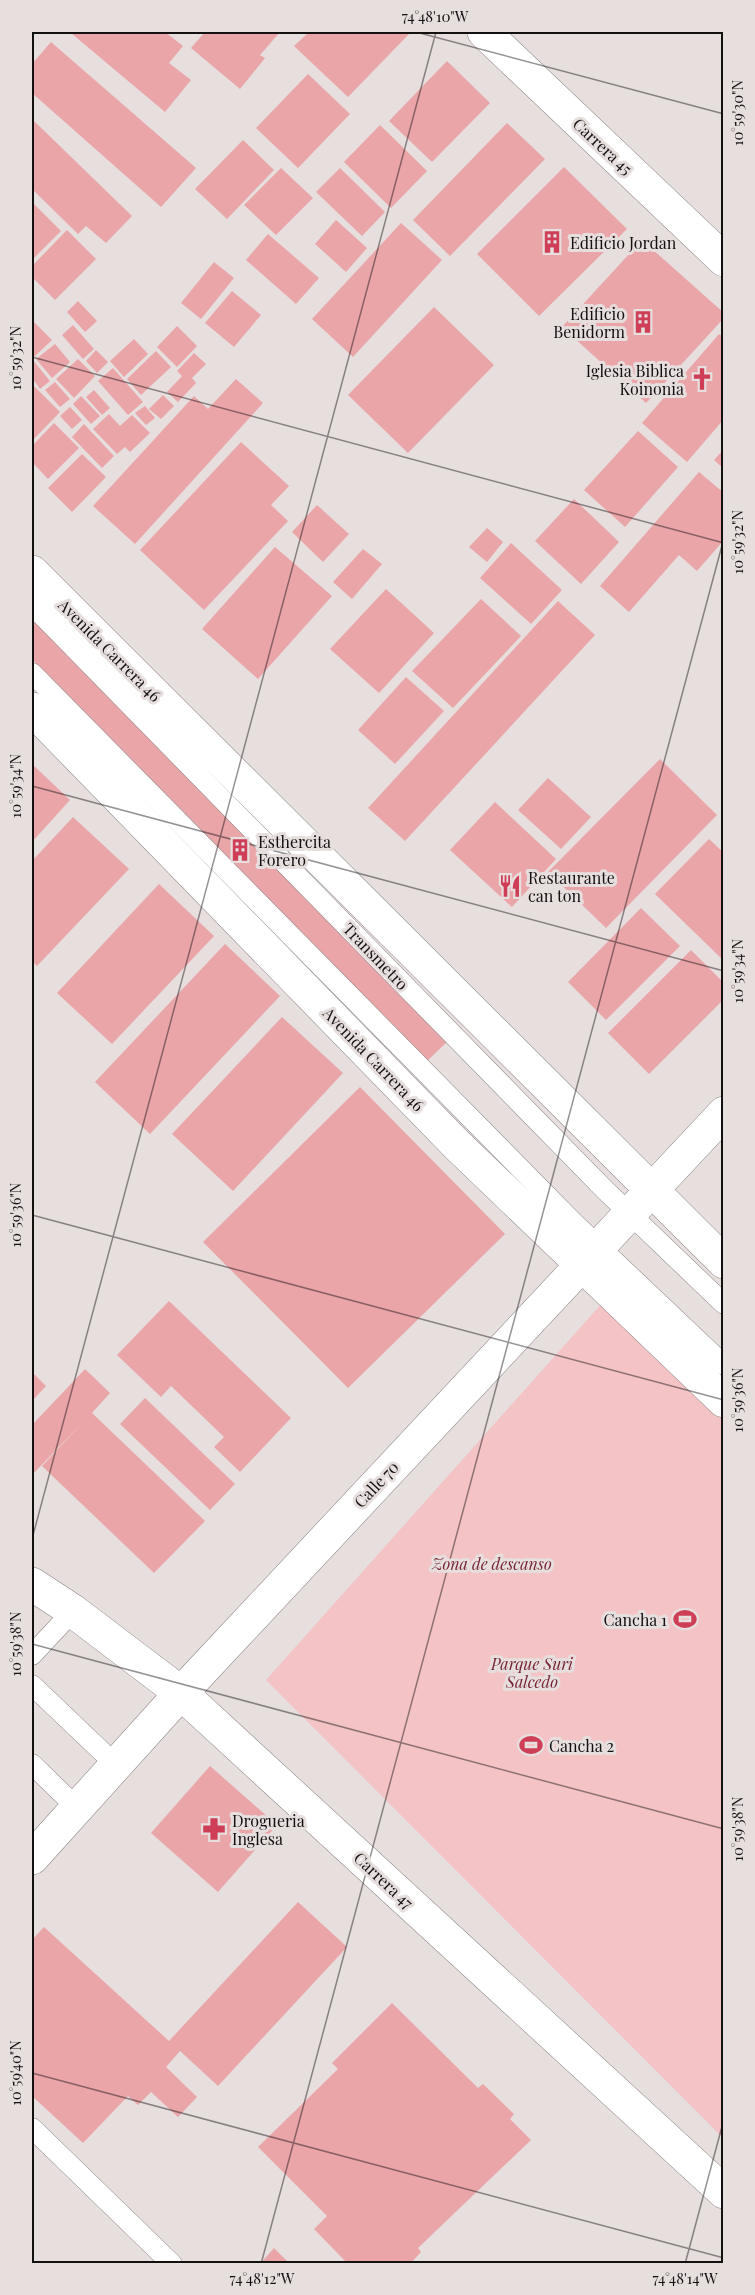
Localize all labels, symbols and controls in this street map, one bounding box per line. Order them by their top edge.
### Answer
text: 74°48'10"W [402,6,469,26]
text: 10°59'30"N [727,80,747,146]
street label: Carrera 45 [569,113,637,179]
building icon: Edificio Jordan [539,229,565,255]
place label: Edificio Jordan [570,232,677,253]
place label: Edificio Benidorm [553,303,625,342]
building icon: Edificio Benidorm [630,309,656,335]
text: 10°59'32"N [5,325,25,390]
place label: Iglesia Biblica Koinonia [586,360,684,399]
church icon: Iglesia Biblica Koinonia [689,366,715,392]
text: 10°59'32"N [727,509,747,574]
street label: Avenida Carrera 46 [53,593,166,706]
text: 10°59'34"N [5,753,25,818]
place label: Esthercita Forero [258,831,331,870]
building icon: Esthercita Forero [227,837,253,863]
place label: Restaurante can ton [528,867,615,906]
restaurant icon: Restaurante can ton [497,873,523,899]
street label: Transmetro [339,918,413,994]
text: 10°59'34"N [727,938,747,1003]
street label: Avenida Carrera 46 [318,1002,429,1116]
text: 10°59'36"N [5,1182,25,1247]
text: 10°59'36"N [727,1367,747,1432]
street label: Calle 70 [349,1456,403,1512]
park label: Zona de descanso [431,1553,552,1574]
sports icon: Cancha 1 [672,1606,698,1632]
place label: Cancha 1 [604,1609,667,1630]
text: 10°59'38"N [5,1611,25,1677]
park label: Parque Suri Salcedo [490,1653,574,1692]
sports icon: Cancha 2 [518,1732,544,1758]
place label: Cancha 2 [549,1735,614,1756]
text: 10°59'38"N [727,1796,747,1862]
place label: Drogueria Inglesa [232,1810,305,1849]
pharmacy icon: Drogueria Inglesa [201,1816,227,1842]
street label: Carrera 47 [350,1847,418,1913]
text: 10°59'40"N [5,2040,25,2106]
text: 74°48'12"W [230,2268,295,2288]
text: 74°48'14"W [653,2268,718,2288]

